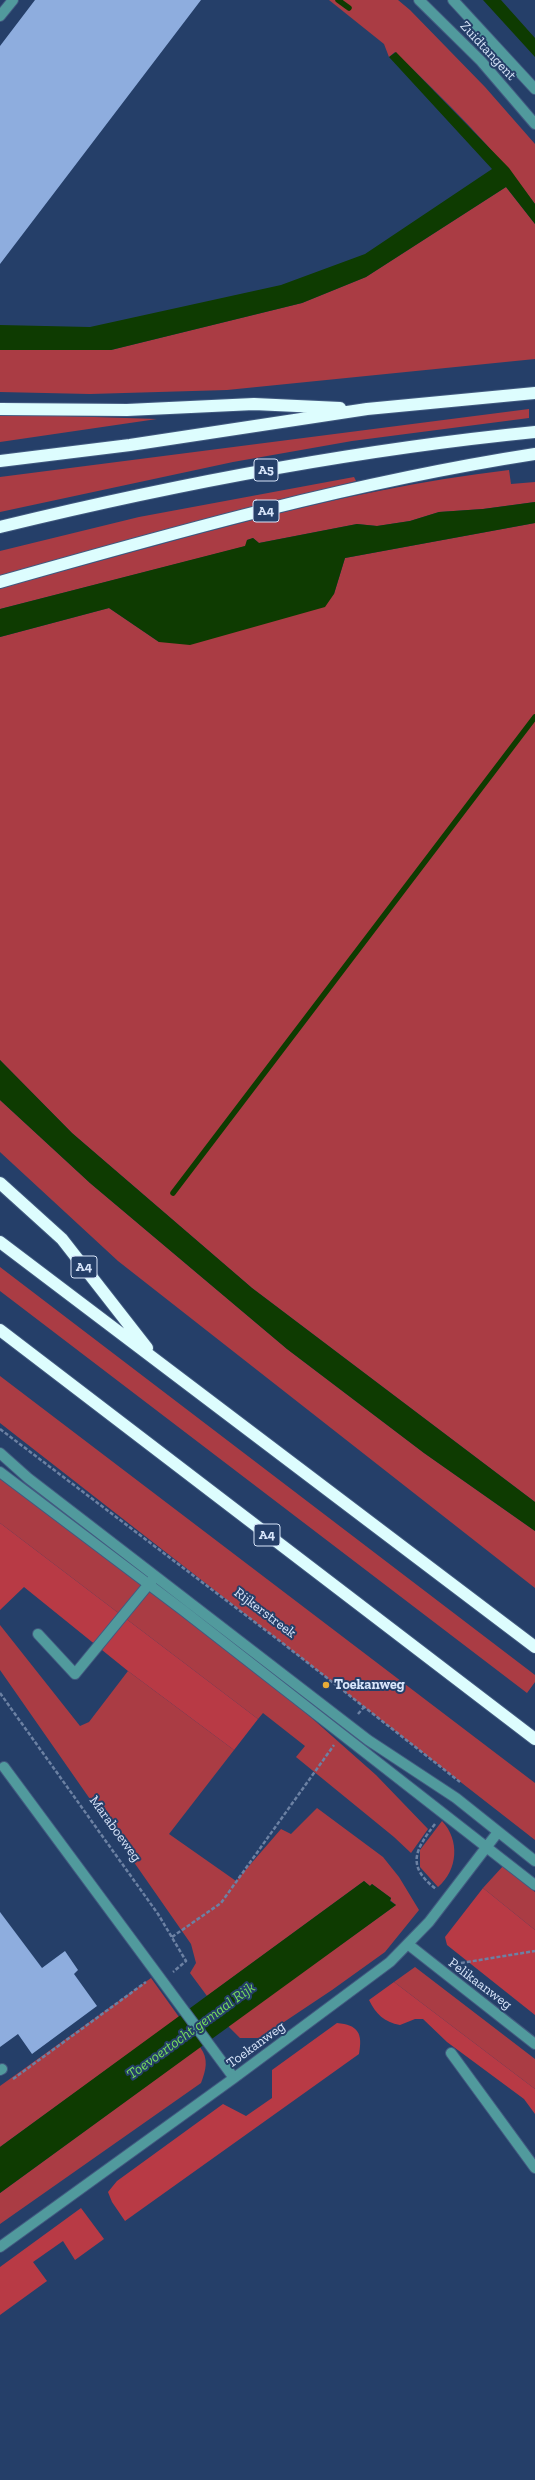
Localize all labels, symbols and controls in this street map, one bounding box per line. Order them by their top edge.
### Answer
street label: Zuidtangent [456,18,520,84]
road number: A5 [254,459,278,481]
road number: A4 [253,500,279,522]
road number: A4 [71,1256,97,1278]
road number: A4 [254,1524,280,1546]
street label: Rijkerstreek [231,1584,299,1642]
place label: Toekanweg [334,1677,405,1693]
marker: Toekanweg [321,1680,331,1690]
street label: Maraboeweg [85,1793,145,1865]
street label: Pelikaanweg [445,1955,515,2013]
water label: Toevoertocht gemaal Rijk [123,1978,259,2084]
street label: Toekanweg [223,2018,289,2072]

